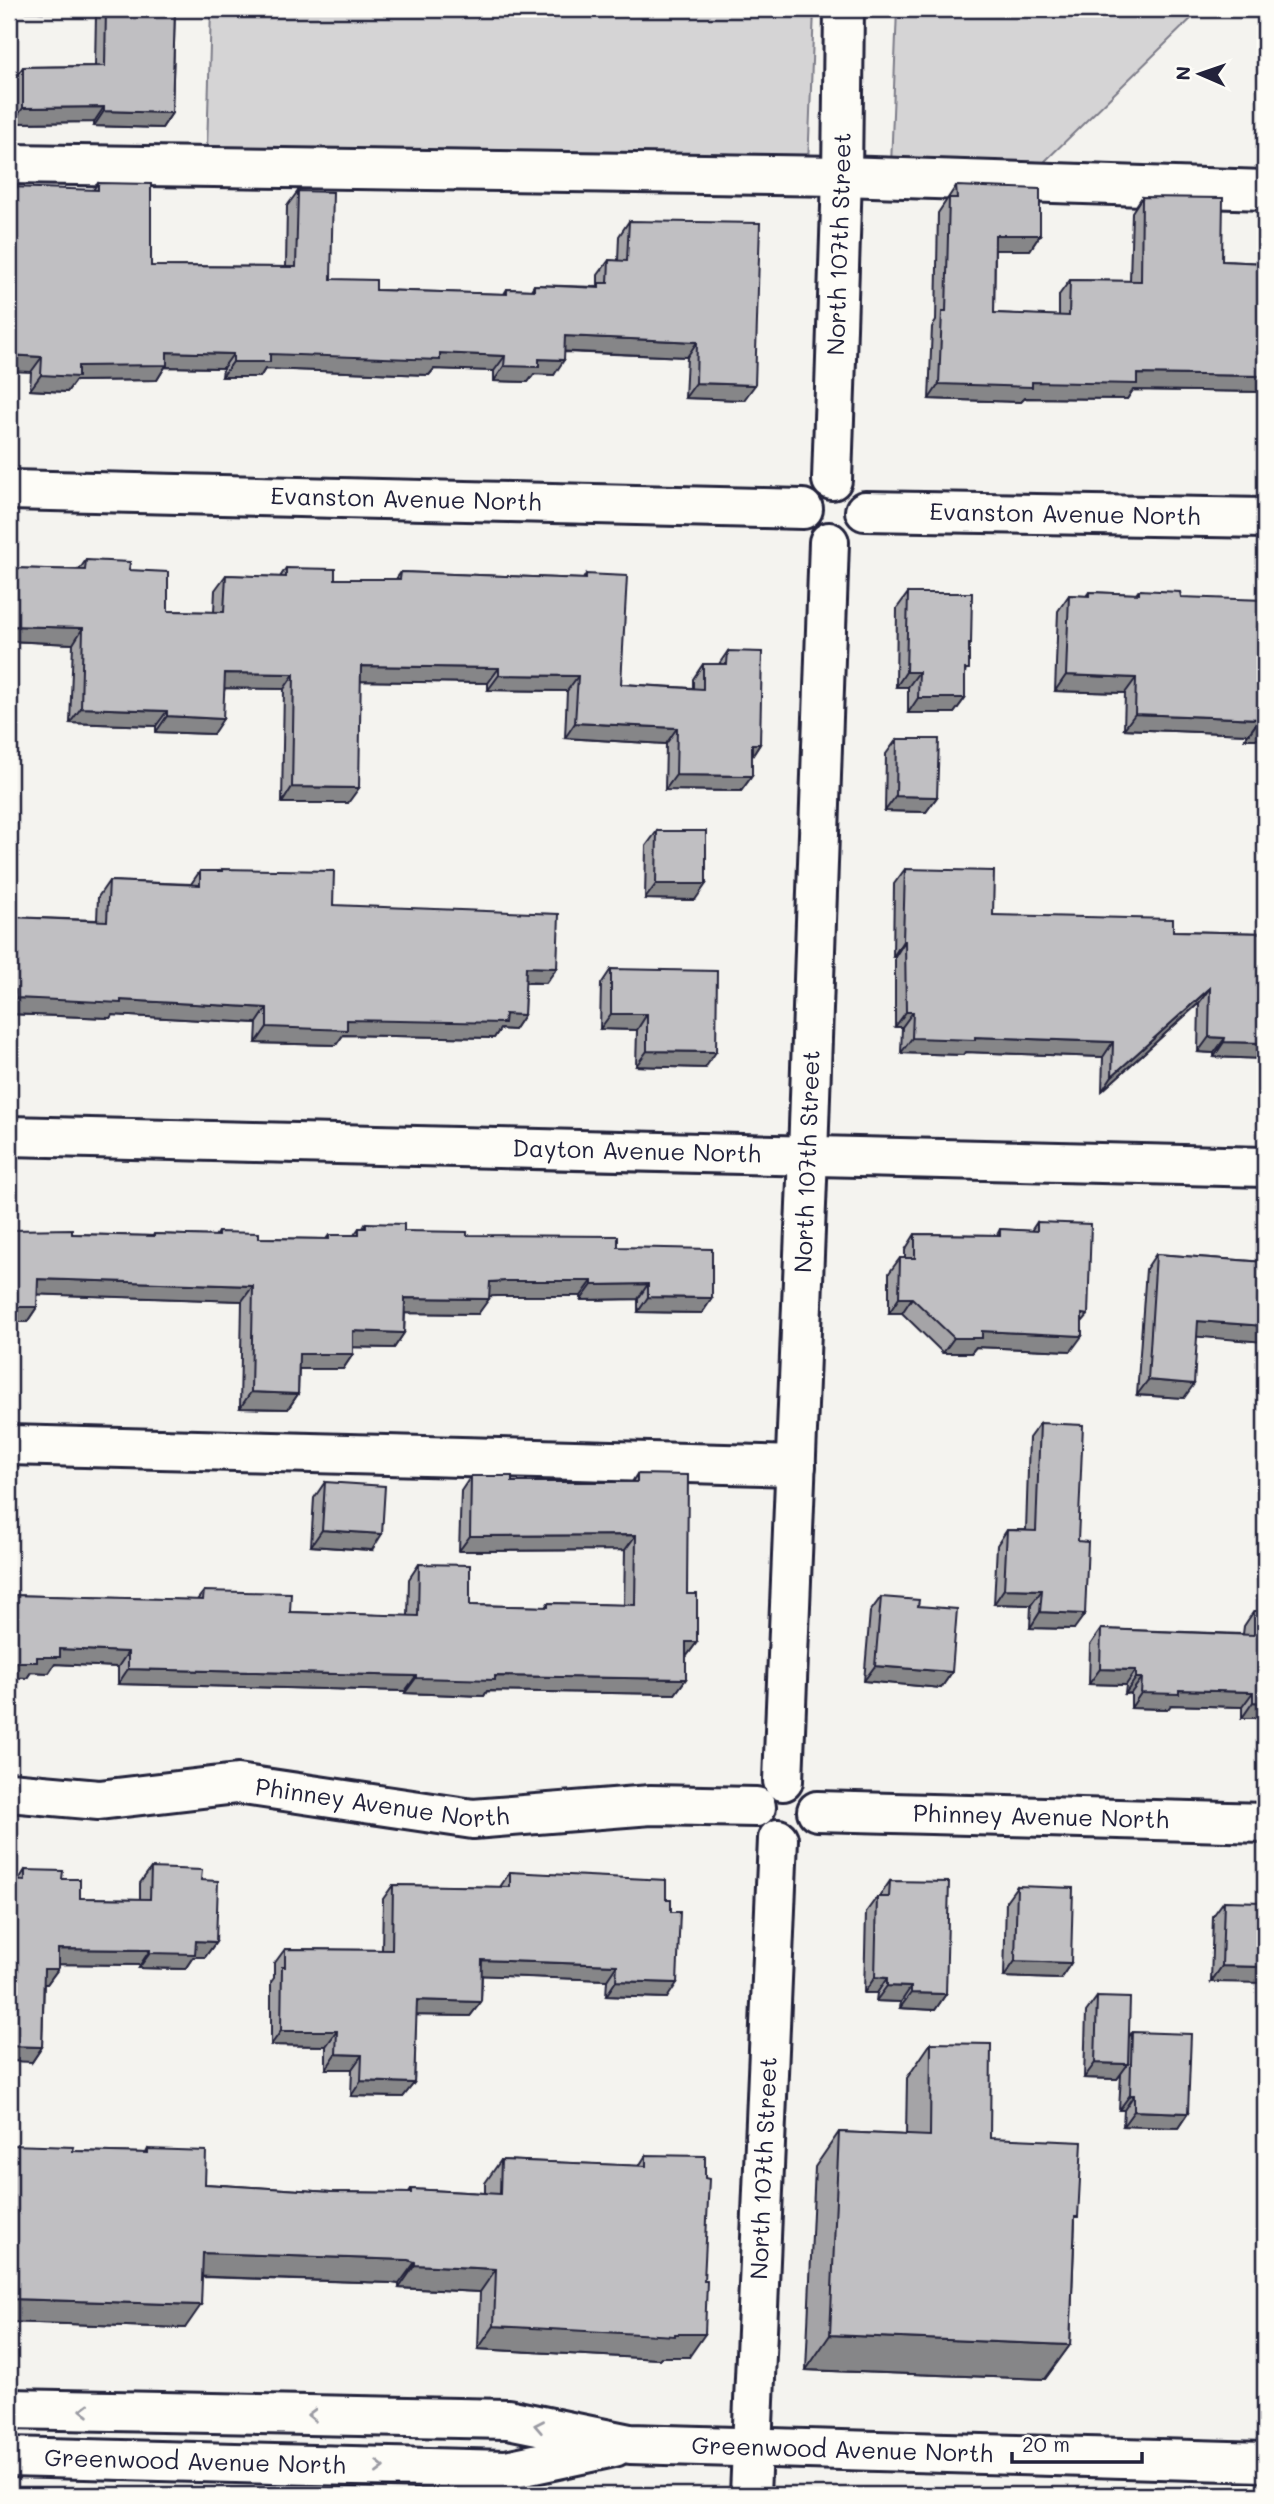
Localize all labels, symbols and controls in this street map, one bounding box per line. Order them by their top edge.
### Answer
north arrow [1166,38,1236,108]
text: N [1170,66,1195,81]
street label: North 107th Street [819,132,857,356]
street label: Evanston Avenue North [270,479,542,517]
street label: Evanston Avenue North [929,495,1201,531]
street label: North 107th Street [786,1050,826,1273]
street label: Dayton Avenue North [512,1131,762,1169]
street label: Phinney Avenue North [253,1770,510,1833]
street label: Phinney Avenue North [913,1797,1169,1834]
street label: North 107th Street [742,2056,783,2280]
one-way arrow [79,2402,89,2418]
one-way arrow [306,2407,317,2423]
one-way arrow [533,2419,545,2434]
scale bar [1012,2420,1141,2464]
street label: Greenwood Avenue North [691,2429,994,2468]
text: 20 m [1022,2430,1070,2457]
street label: Greenwood Avenue North [44,2441,346,2480]
one-way arrow [375,2459,386,2474]

